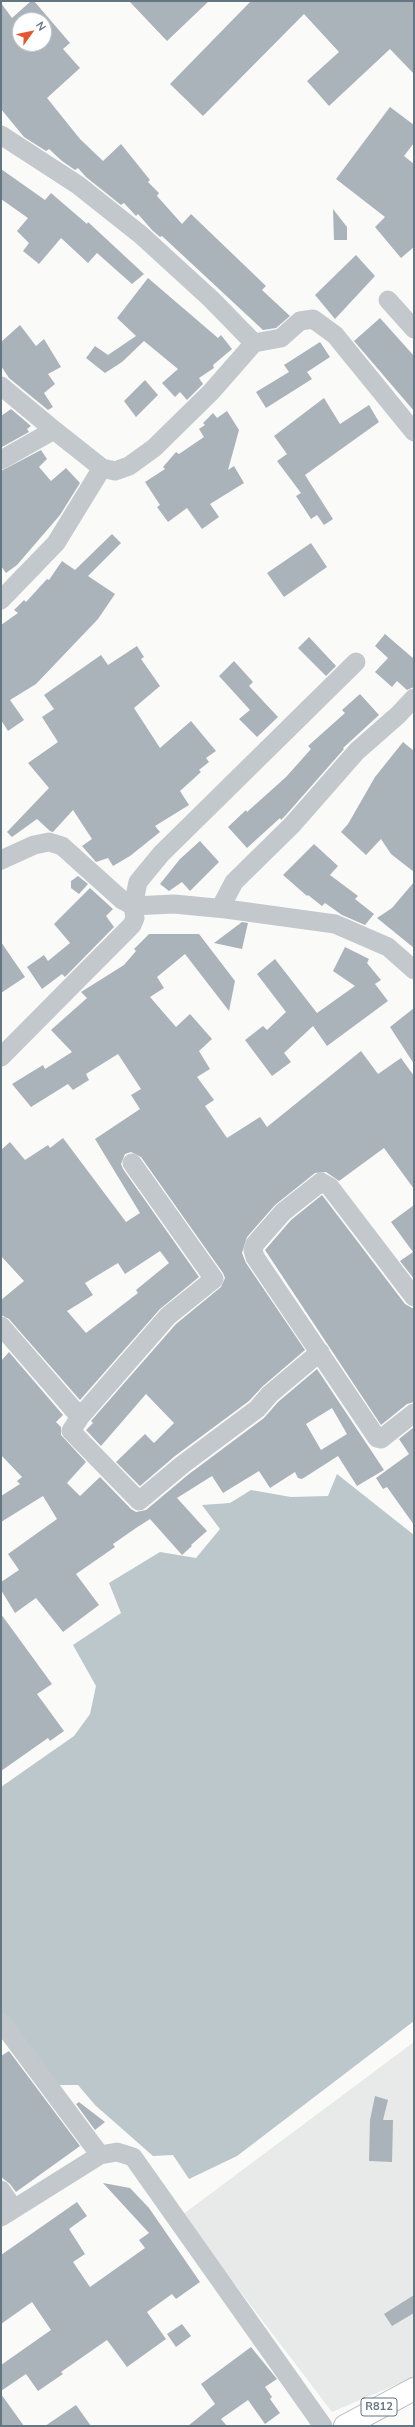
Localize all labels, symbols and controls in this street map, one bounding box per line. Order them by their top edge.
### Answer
north arrow [12,12,52,52]
text: N [33,19,49,33]
road number: R812 [361,2398,397,2416]

